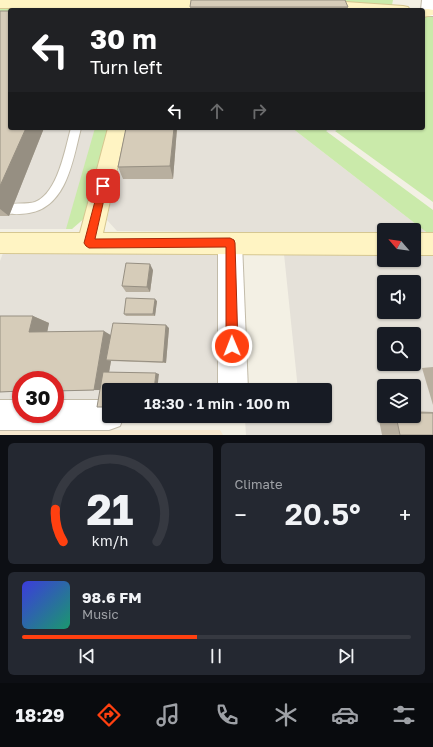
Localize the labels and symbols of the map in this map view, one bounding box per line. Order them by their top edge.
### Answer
pin [86,169,120,203]
north arrow [377,223,421,267]
position arrow [211,325,253,367]
speed limit sign: 30 [12,371,64,423]

